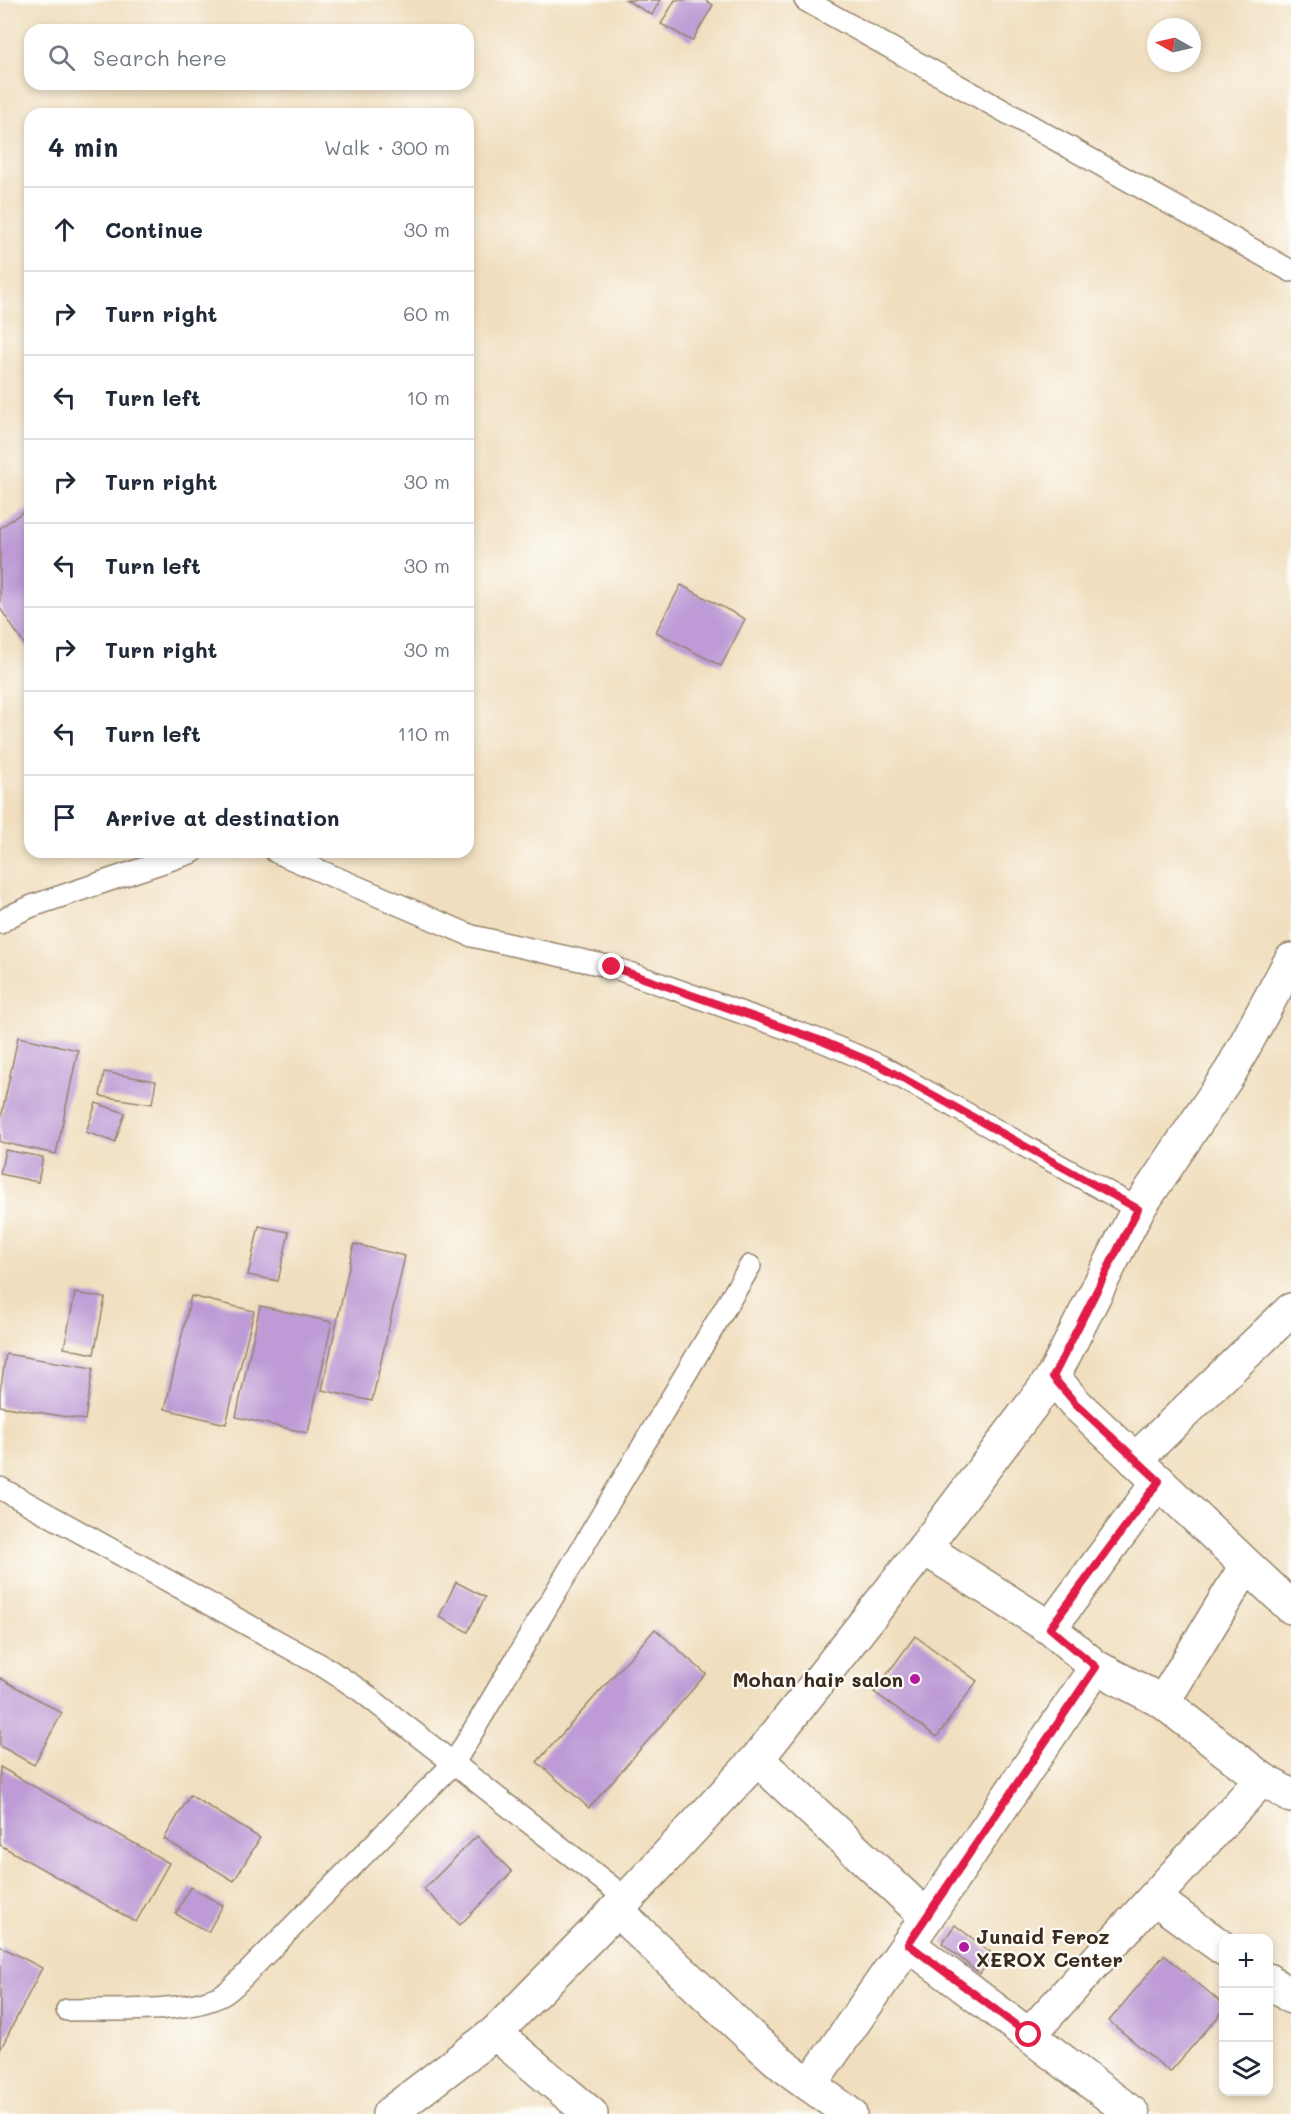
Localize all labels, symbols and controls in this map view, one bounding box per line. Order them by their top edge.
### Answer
north arrow [1147,18,1201,72]
search box [24,24,474,90]
icon: search [45,41,78,74]
text: Search here [93,43,227,72]
text: 4 min [48,130,118,164]
text: Walk · 300 m [324,134,450,160]
icon: ahead [48,213,81,246]
text: Continue [105,215,203,244]
text: 30 m [404,216,450,242]
icon: right [48,297,81,330]
text: Turn right [105,299,217,328]
text: 60 m [403,300,450,326]
icon: left [48,381,81,414]
text: Turn left [105,383,201,412]
text: 10 m [406,384,450,410]
icon: right [48,465,81,498]
text: Turn right [105,467,217,496]
text: 30 m [404,468,450,494]
icon: left [48,549,81,582]
text: Turn left [105,551,201,580]
text: 30 m [404,552,450,578]
icon: right [48,633,81,666]
text: Turn right [105,635,217,664]
text: 30 m [404,636,450,662]
icon: left [48,717,81,750]
text: Turn left [105,719,201,748]
text: 110 m [397,720,450,746]
icon: arrive [48,801,81,834]
text: Arrive at destination [105,803,340,832]
route end [598,953,624,979]
place label: Mohan hair salon [732,1666,903,1692]
marker: Mohan hair salon [908,1672,922,1686]
place label: Junaid Feroz XEROX Center [976,1923,1123,1972]
map controls [1219,1934,1273,2096]
button: + [1219,1934,1273,1988]
marker: Junaid Feroz XEROX Center [957,1940,971,1954]
button: − [1219,1988,1273,2042]
route start [1015,2021,1041,2047]
button: layers [1219,2042,1273,2096]

